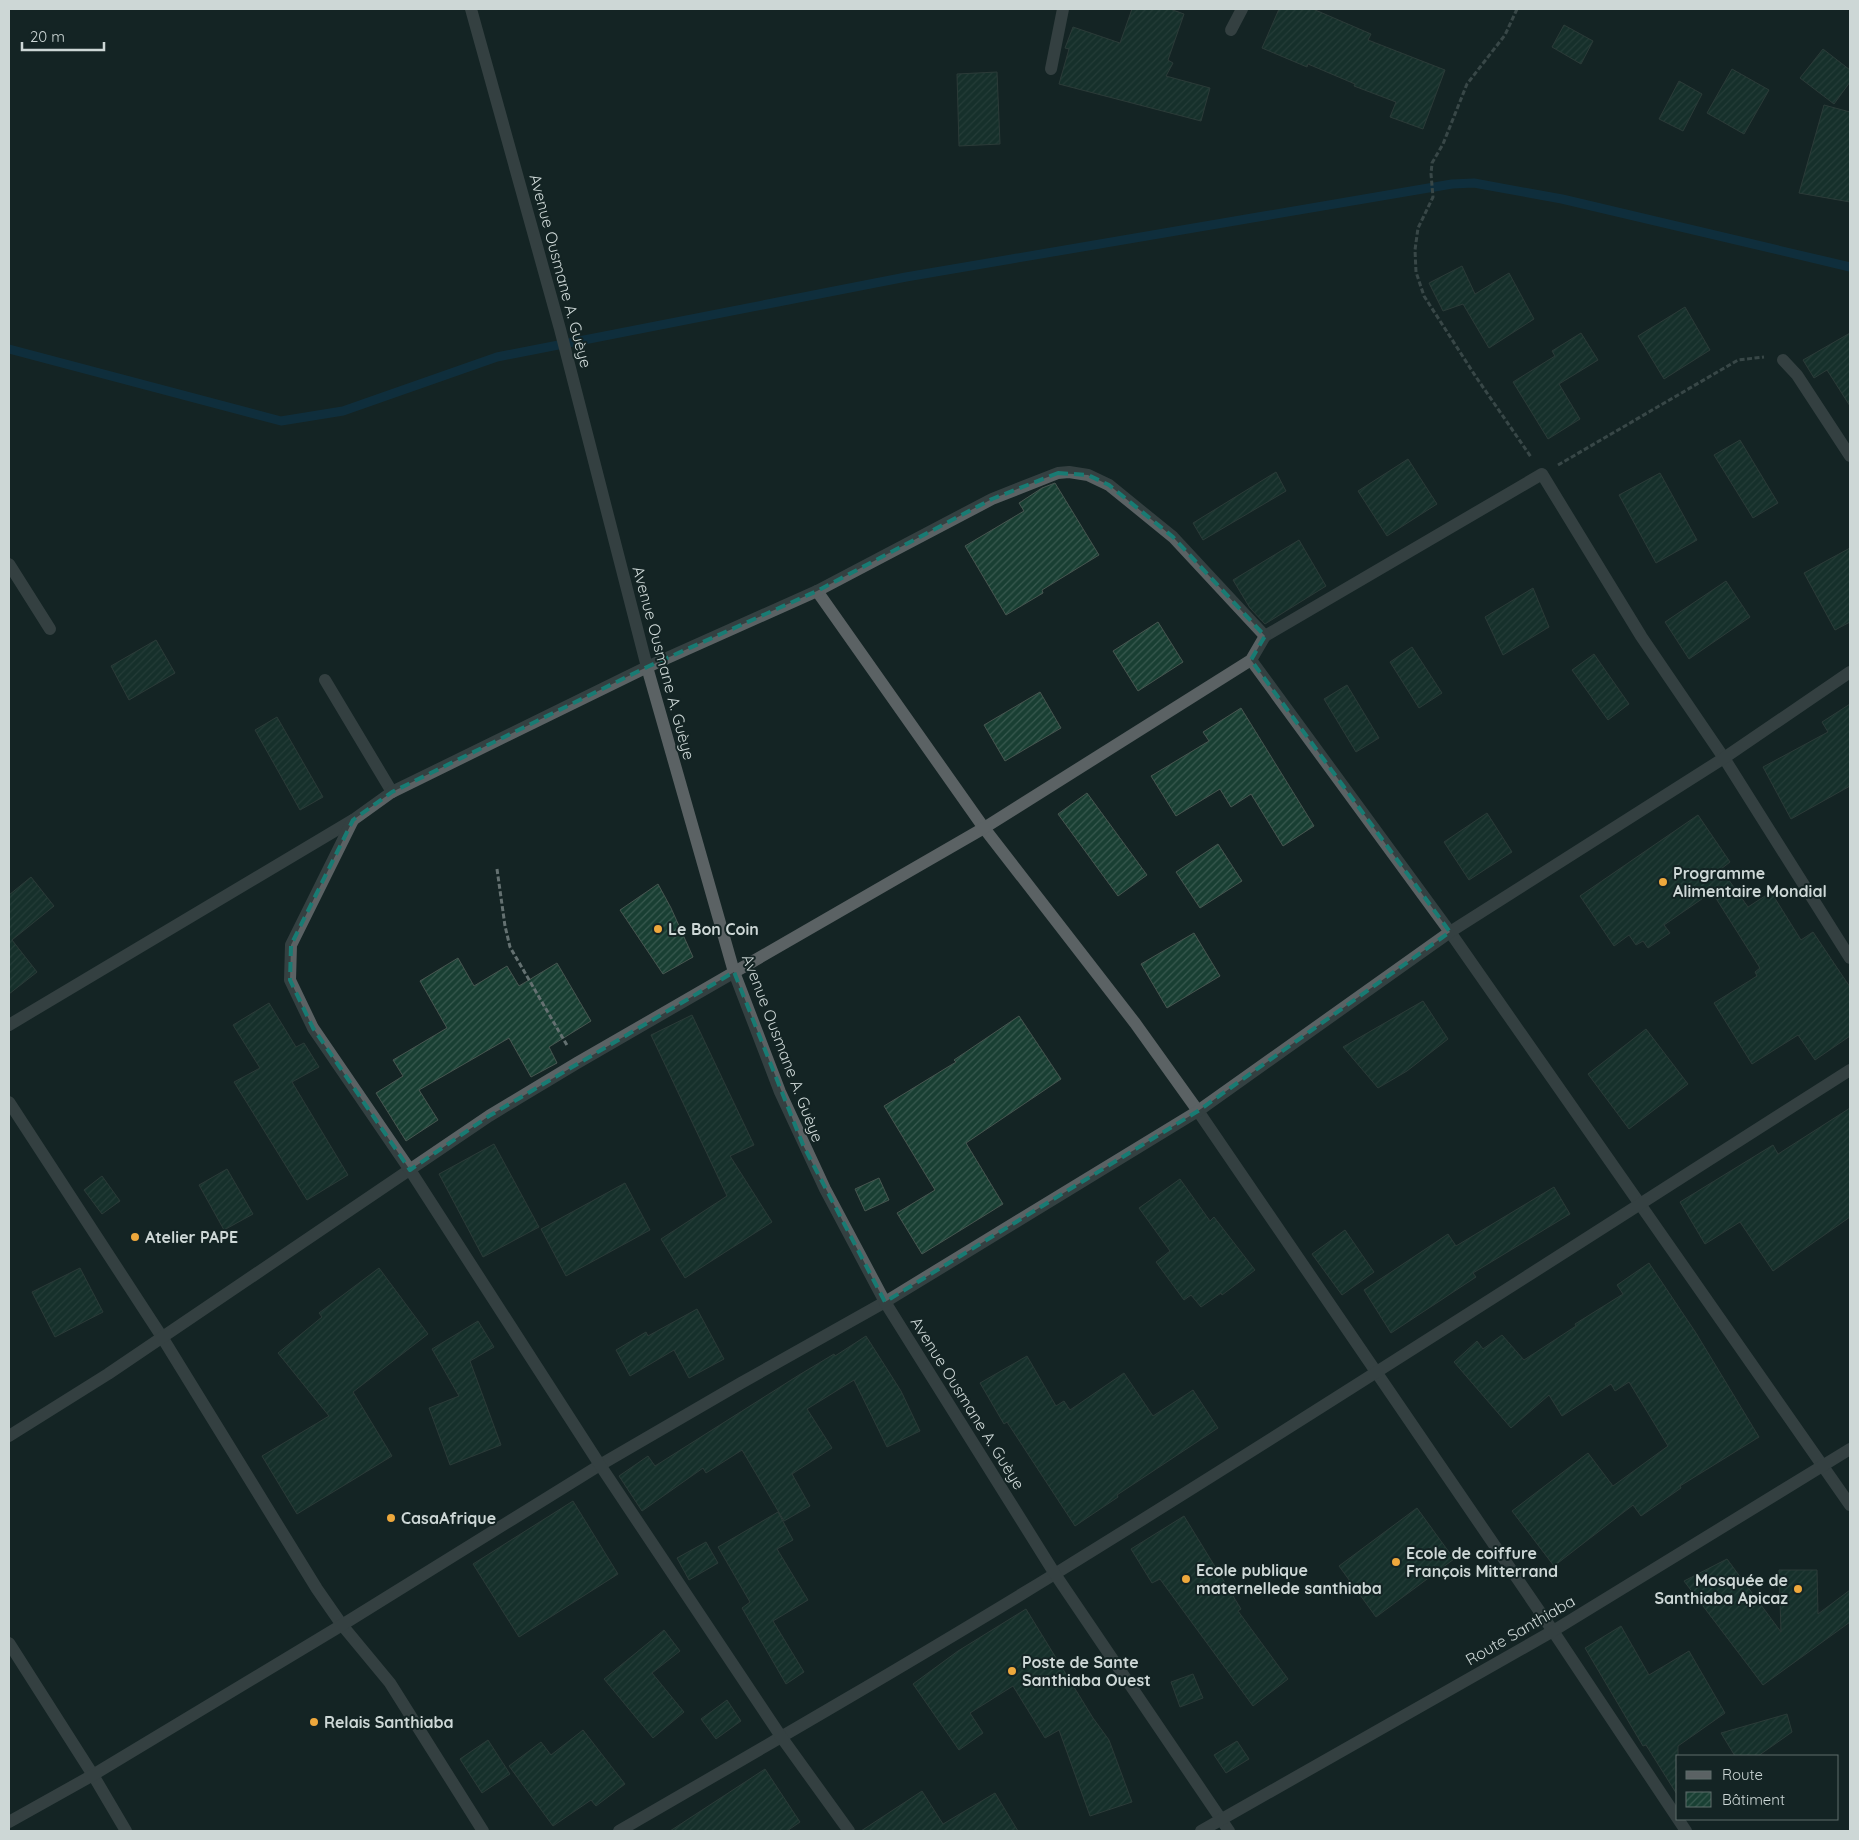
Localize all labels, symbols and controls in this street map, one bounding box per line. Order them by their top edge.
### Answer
scale bar [22,20,105,52]
text: 20 m [30,27,65,46]
street label: Avenue Ousmane A. Guèye [525,172,597,370]
street label: Avenue Ousmane A. Guèye [628,564,700,762]
place label: Programme Alimentaire Mondial [1673,863,1827,901]
marker: Programme Alimentaire Mondial [1657,876,1669,888]
place label: Le Bon Coin [668,919,759,939]
marker: Le Bon Coin [652,923,664,935]
street label: Avenue Ousmane A. Guèye [738,951,828,1145]
place label: Atelier PAPE [145,1227,238,1247]
marker: Atelier PAPE [129,1231,141,1243]
street label: Avenue Ousmane A. Guèye [907,1313,1029,1493]
place label: CasaAfrique [401,1508,496,1528]
marker: CasaAfrique [385,1512,397,1524]
place label: Ecole de coiffure François Mitterrand [1406,1543,1558,1581]
marker: Ecole de coiffure François Mitterrand [1390,1556,1402,1568]
place label: Ecole publique maternellede santhiaba [1196,1560,1382,1598]
place label: Mosquée de Santhiaba Apicaz [1654,1570,1788,1608]
marker: Ecole publique maternellede santhiaba [1180,1573,1192,1585]
marker: Mosquée de Santhiaba Apicaz [1792,1583,1804,1595]
street label: Route Santhiaba [1462,1591,1578,1669]
place label: Poste de Sante Santhiaba Ouest [1022,1652,1151,1690]
marker: Poste de Sante Santhiaba Ouest [1006,1665,1018,1677]
place label: Relais Santhiaba [324,1712,454,1732]
marker: Relais Santhiaba [308,1716,320,1728]
legend [1676,1755,1839,1820]
text: Route [1722,1765,1763,1784]
text: Bâtiment [1722,1790,1785,1809]

